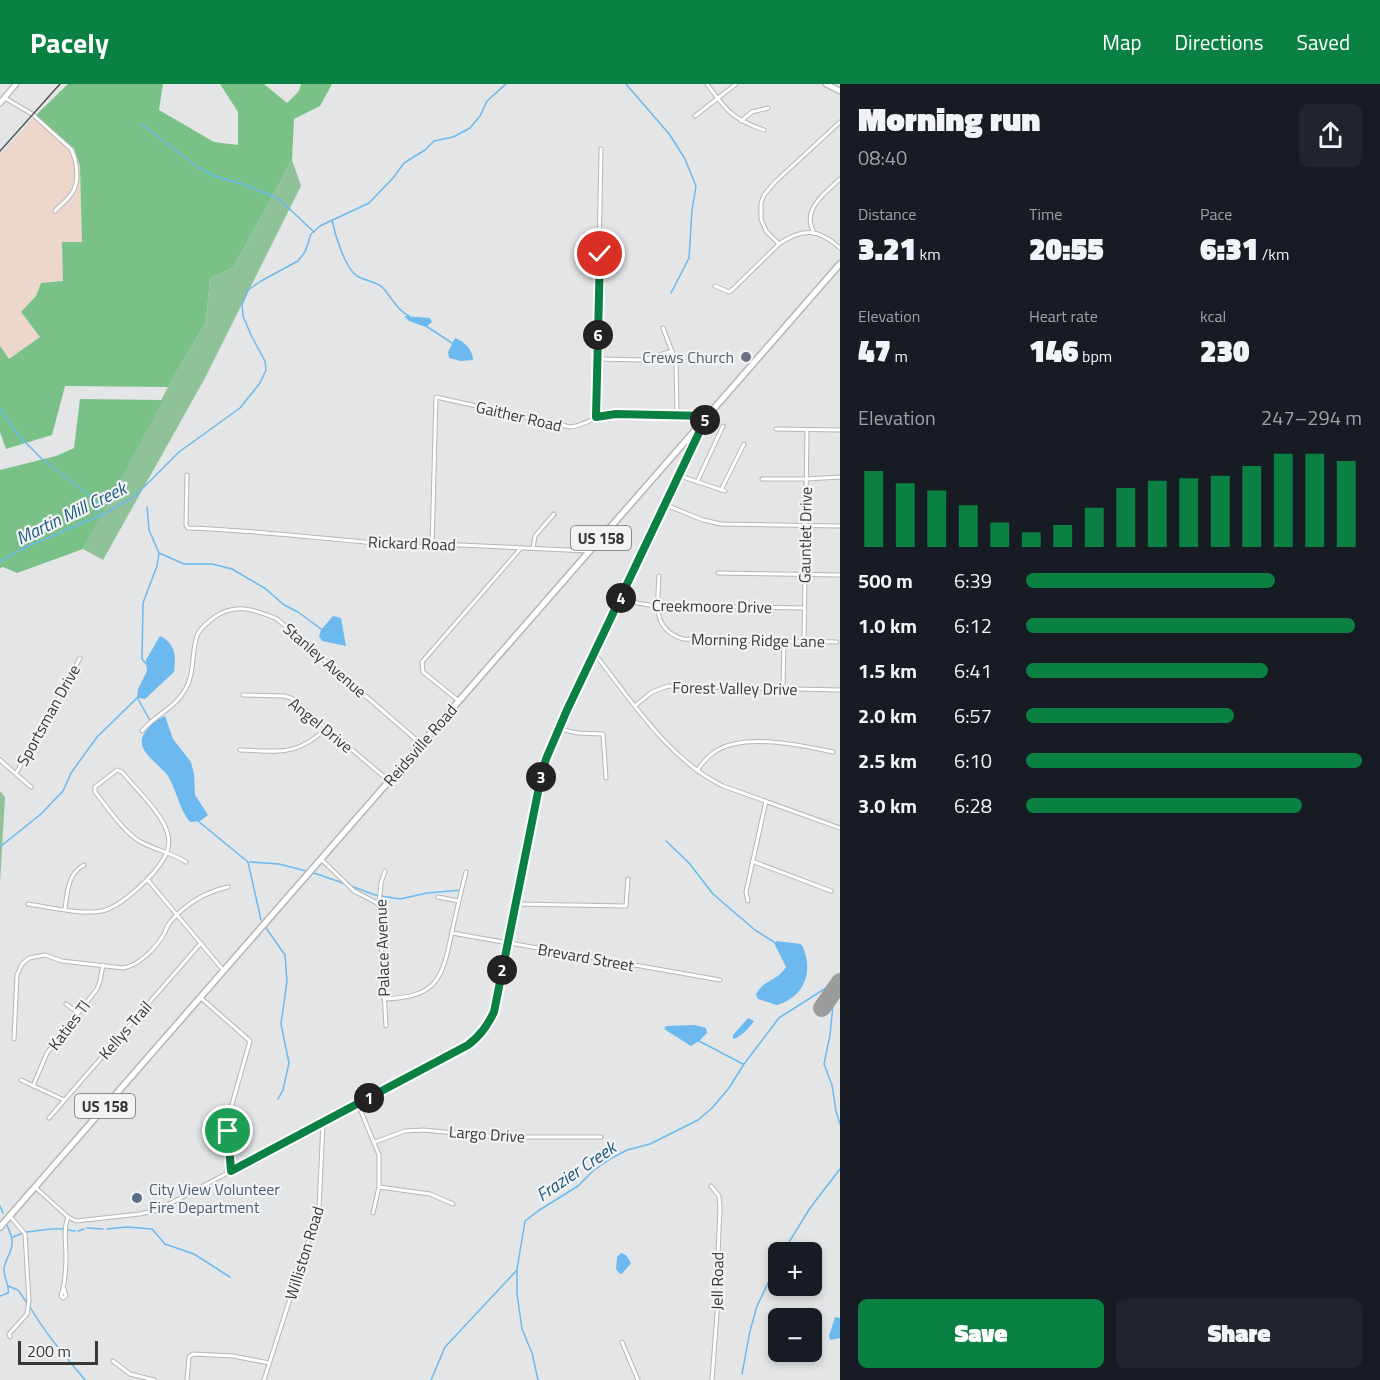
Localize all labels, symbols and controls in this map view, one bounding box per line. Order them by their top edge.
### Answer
text: Pacely [30,21,109,64]
text: Map [1102,26,1142,58]
text: Directions [1175,26,1264,58]
text: Saved [1297,26,1350,58]
text: Morning run [858,94,1040,144]
button: share [1299,104,1362,167]
text: 08:40 [858,142,907,173]
text: Distance [858,202,916,226]
text: Time [1029,202,1062,226]
text: Pace [1200,202,1232,226]
text: 3.21 [858,226,916,272]
text: 20:55 [1029,226,1104,272]
text: 6:31 [1200,226,1258,272]
pin [574,228,625,279]
icon: check [583,237,616,270]
text: km [916,242,941,266]
text: /km [1258,242,1289,266]
text: Elevation [858,304,920,328]
text: Heart rate [1029,304,1098,328]
text: kcal [1200,304,1226,328]
pin: 6 [583,320,613,350]
text: 6 [594,323,602,347]
text: 47 [858,328,891,374]
text: 146 [1029,328,1079,374]
text: 230 [1200,328,1250,374]
text: m [891,344,908,368]
text: bpm [1079,344,1112,368]
place label: Crews Church [642,345,734,369]
marker: Crews Church [739,350,753,364]
street label: Gaither Road [474,394,564,438]
text: Elevation [858,402,936,433]
text: 247–294 m [1261,402,1362,433]
pin: 5 [690,405,720,435]
text: 5 [701,408,709,432]
water label: Martin Mill Creek [11,474,132,551]
street label: Gauntlet Drive [792,487,818,583]
road number: US 158 [571,526,631,550]
street label: Rickard Road [368,529,456,557]
text: 500 m [858,565,913,596]
text: 6:39 [954,565,992,596]
pin: 4 [606,583,636,613]
text: 4 [617,586,625,610]
street label: Creekmoore Drive [652,593,772,619]
text: 1.0 km [858,610,917,641]
text: 6:12 [954,610,992,641]
street label: Stanley Avenue [278,617,372,703]
street label: Morning Ridge Lane [691,627,825,653]
text: 1.5 km [858,655,917,686]
text: 6:41 [954,655,992,686]
street label: Sportsman Drive [10,660,86,770]
street label: Forest Valley Drive [672,675,798,701]
street label: Angel Drive [284,692,358,758]
street label: Reidsville Road [378,699,462,791]
text: 2.0 km [858,700,917,731]
text: 6:57 [954,700,992,731]
text: 2.5 km [858,745,917,776]
text: 6:10 [954,745,992,776]
pin: 3 [526,762,556,792]
text: 3 [537,765,545,789]
text: 3.0 km [858,790,917,821]
text: 6:28 [954,790,992,821]
street label: Palace Avenue [368,899,396,997]
street label: Brevard Street [536,937,636,977]
pin: 2 [487,955,517,985]
text: 2 [498,958,506,982]
street label: Katies Tl [42,995,96,1055]
street label: Kellys Trail [93,995,157,1065]
pin: 1 [354,1083,384,1113]
text: 1 [365,1086,373,1110]
road number: US 158 [75,1094,135,1118]
pin [202,1105,253,1156]
icon: arrive [211,1114,244,1147]
street label: Largo Drive [448,1119,526,1149]
water label: Frazier Creek [531,1133,623,1208]
place label: City View Volunteer Fire Department [149,1177,280,1219]
marker: City View Volunteer Fire Department [130,1191,144,1205]
street label: Williston Road [278,1203,330,1303]
map controls [768,1242,822,1362]
button: + [768,1242,822,1296]
street label: Jell Road [704,1252,730,1310]
button: Save [858,1299,1104,1368]
button: Share [1116,1299,1362,1368]
button: − [768,1308,822,1362]
scale bar [18,1338,98,1366]
text: 200 m [27,1339,71,1363]

